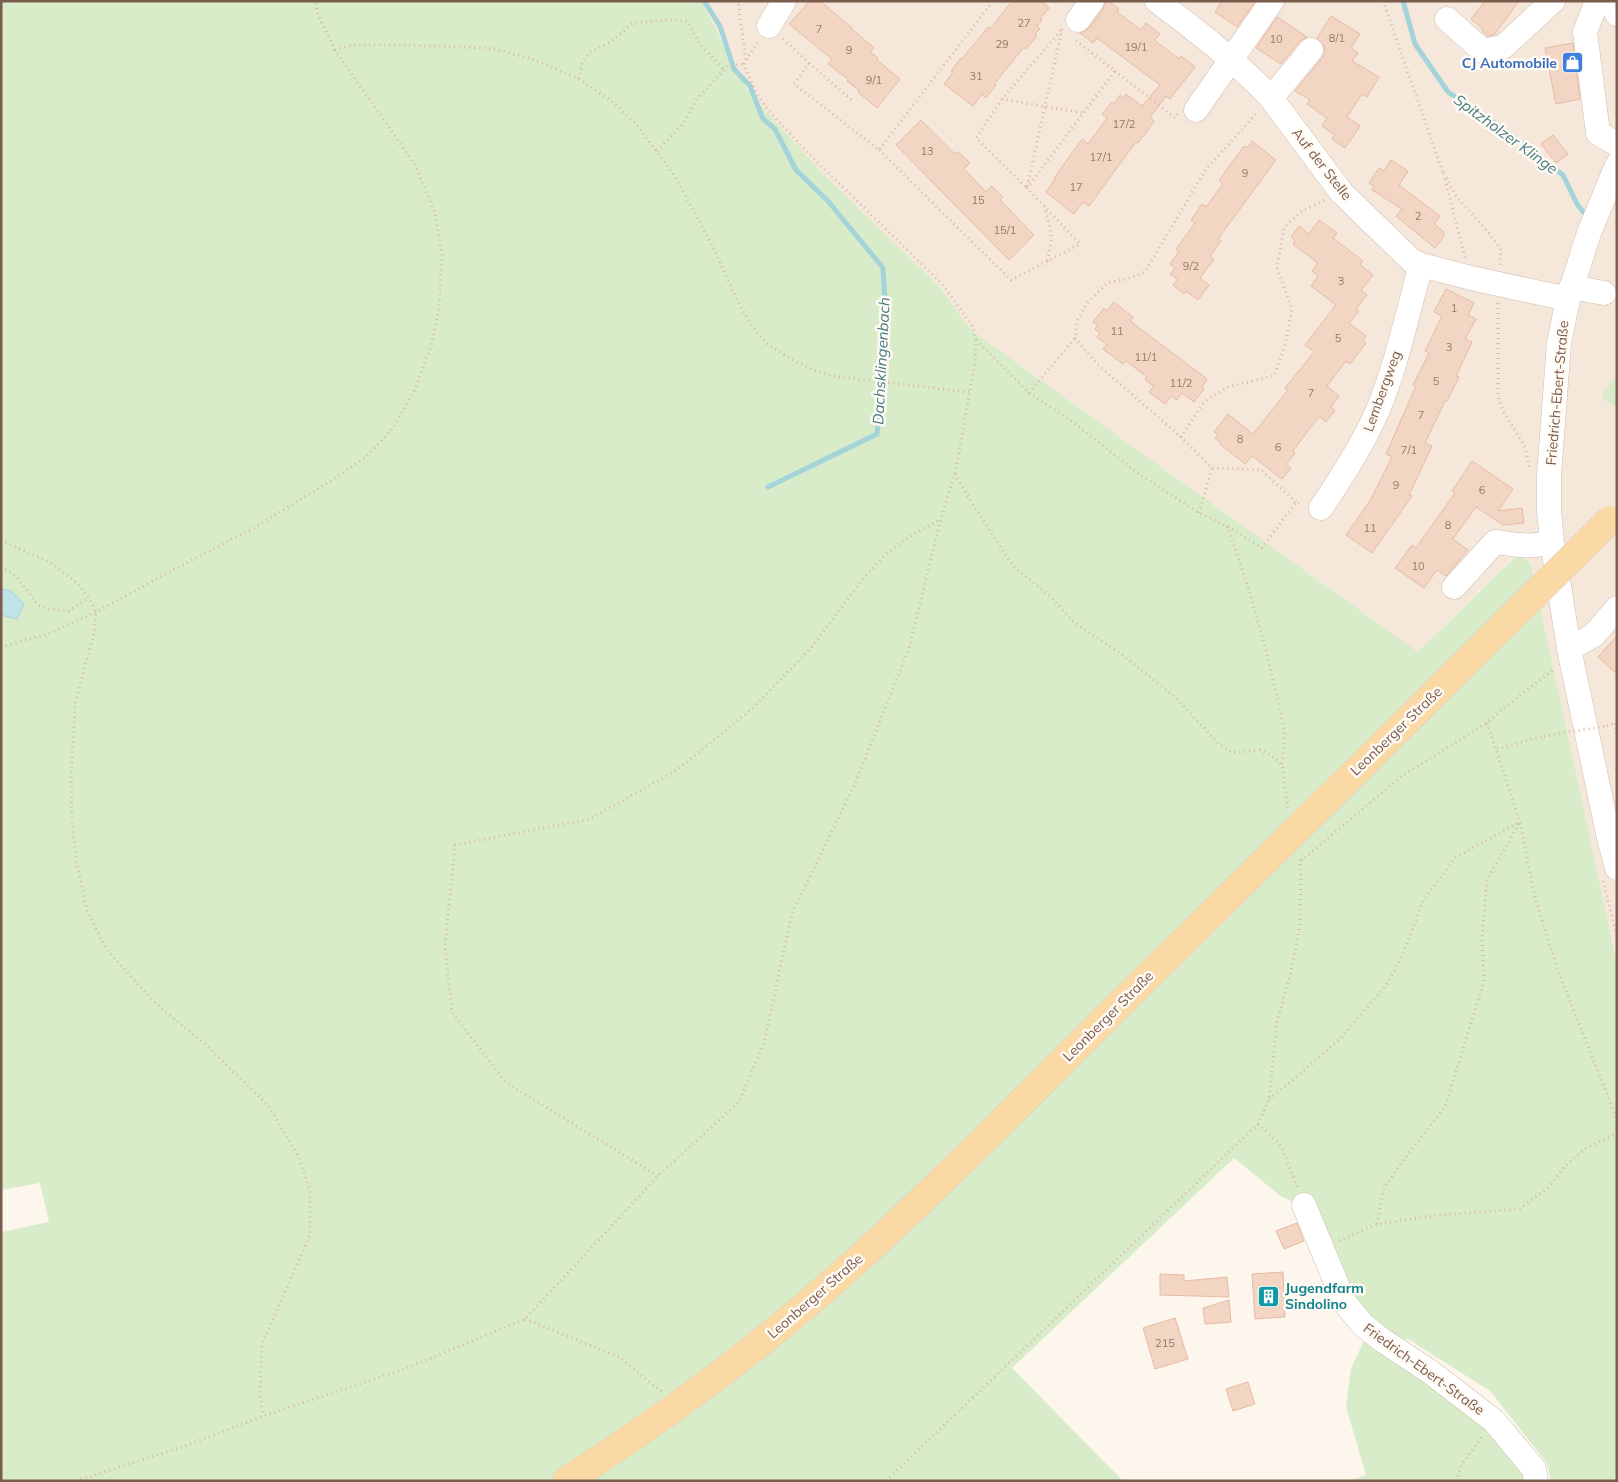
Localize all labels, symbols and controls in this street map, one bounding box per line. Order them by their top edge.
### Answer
house number: 27 [1017,16,1031,30]
house number: 7 [816,22,822,36]
house number: 8/1 [1329,31,1345,45]
house number: 10 [1269,32,1283,46]
house number: 29 [995,37,1009,51]
house number: 19/1 [1125,40,1147,54]
house number: 9 [846,43,852,57]
shop icon: CJ Automobile [1561,51,1585,75]
place label: CJ Automobile [1462,54,1557,72]
house number: 31 [969,69,983,83]
house number: 9/1 [866,73,882,87]
water label: Spitzholzer Klinge [1450,90,1562,178]
house number: 17/2 [1113,117,1136,131]
street label: Auf der Stelle [1288,124,1356,204]
house number: 13 [920,144,934,158]
house number: 17/1 [1090,150,1112,164]
house number: 9 [1242,166,1248,180]
house number: 17 [1069,180,1083,194]
house number: 15 [971,193,985,207]
house number: 2 [1415,209,1422,223]
house number: 15/1 [994,223,1016,237]
house number: 9/2 [1183,259,1200,273]
house number: 3 [1338,274,1344,288]
water label: Dachsklingenbach [868,297,894,425]
house number: 1 [1451,301,1457,315]
street label: Friedrich-Ebert-Straße [1542,320,1572,466]
house number: 11 [1110,324,1124,338]
house number: 5 [1335,331,1342,345]
house number: 3 [1446,340,1452,354]
street label: Lembergweg [1359,348,1405,434]
house number: 11/1 [1135,350,1157,364]
house number: 5 [1433,374,1440,388]
house number: 11/2 [1170,376,1193,390]
house number: 7 [1308,386,1314,400]
house number: 7 [1418,408,1424,422]
house number: 8 [1237,432,1244,446]
house number: 6 [1275,440,1282,454]
house number: 7/1 [1401,443,1417,457]
house number: 9 [1393,478,1399,492]
house number: 6 [1479,483,1486,497]
house number: 8 [1445,518,1452,532]
house number: 11 [1363,521,1377,535]
house number: 10 [1411,559,1425,573]
street label: Leonberger Straße [1346,683,1446,779]
street label: Leonberger Straße [1059,967,1157,1065]
street label: Leonberger Straße [764,1250,866,1342]
place label: Jugendfarm Sindolino [1285,1279,1364,1313]
building icon: Jugendfarm Sindolino [1257,1284,1281,1308]
street label: Friedrich-Ebert-Straße [1360,1319,1488,1419]
house number: 215 [1155,1336,1175,1350]

